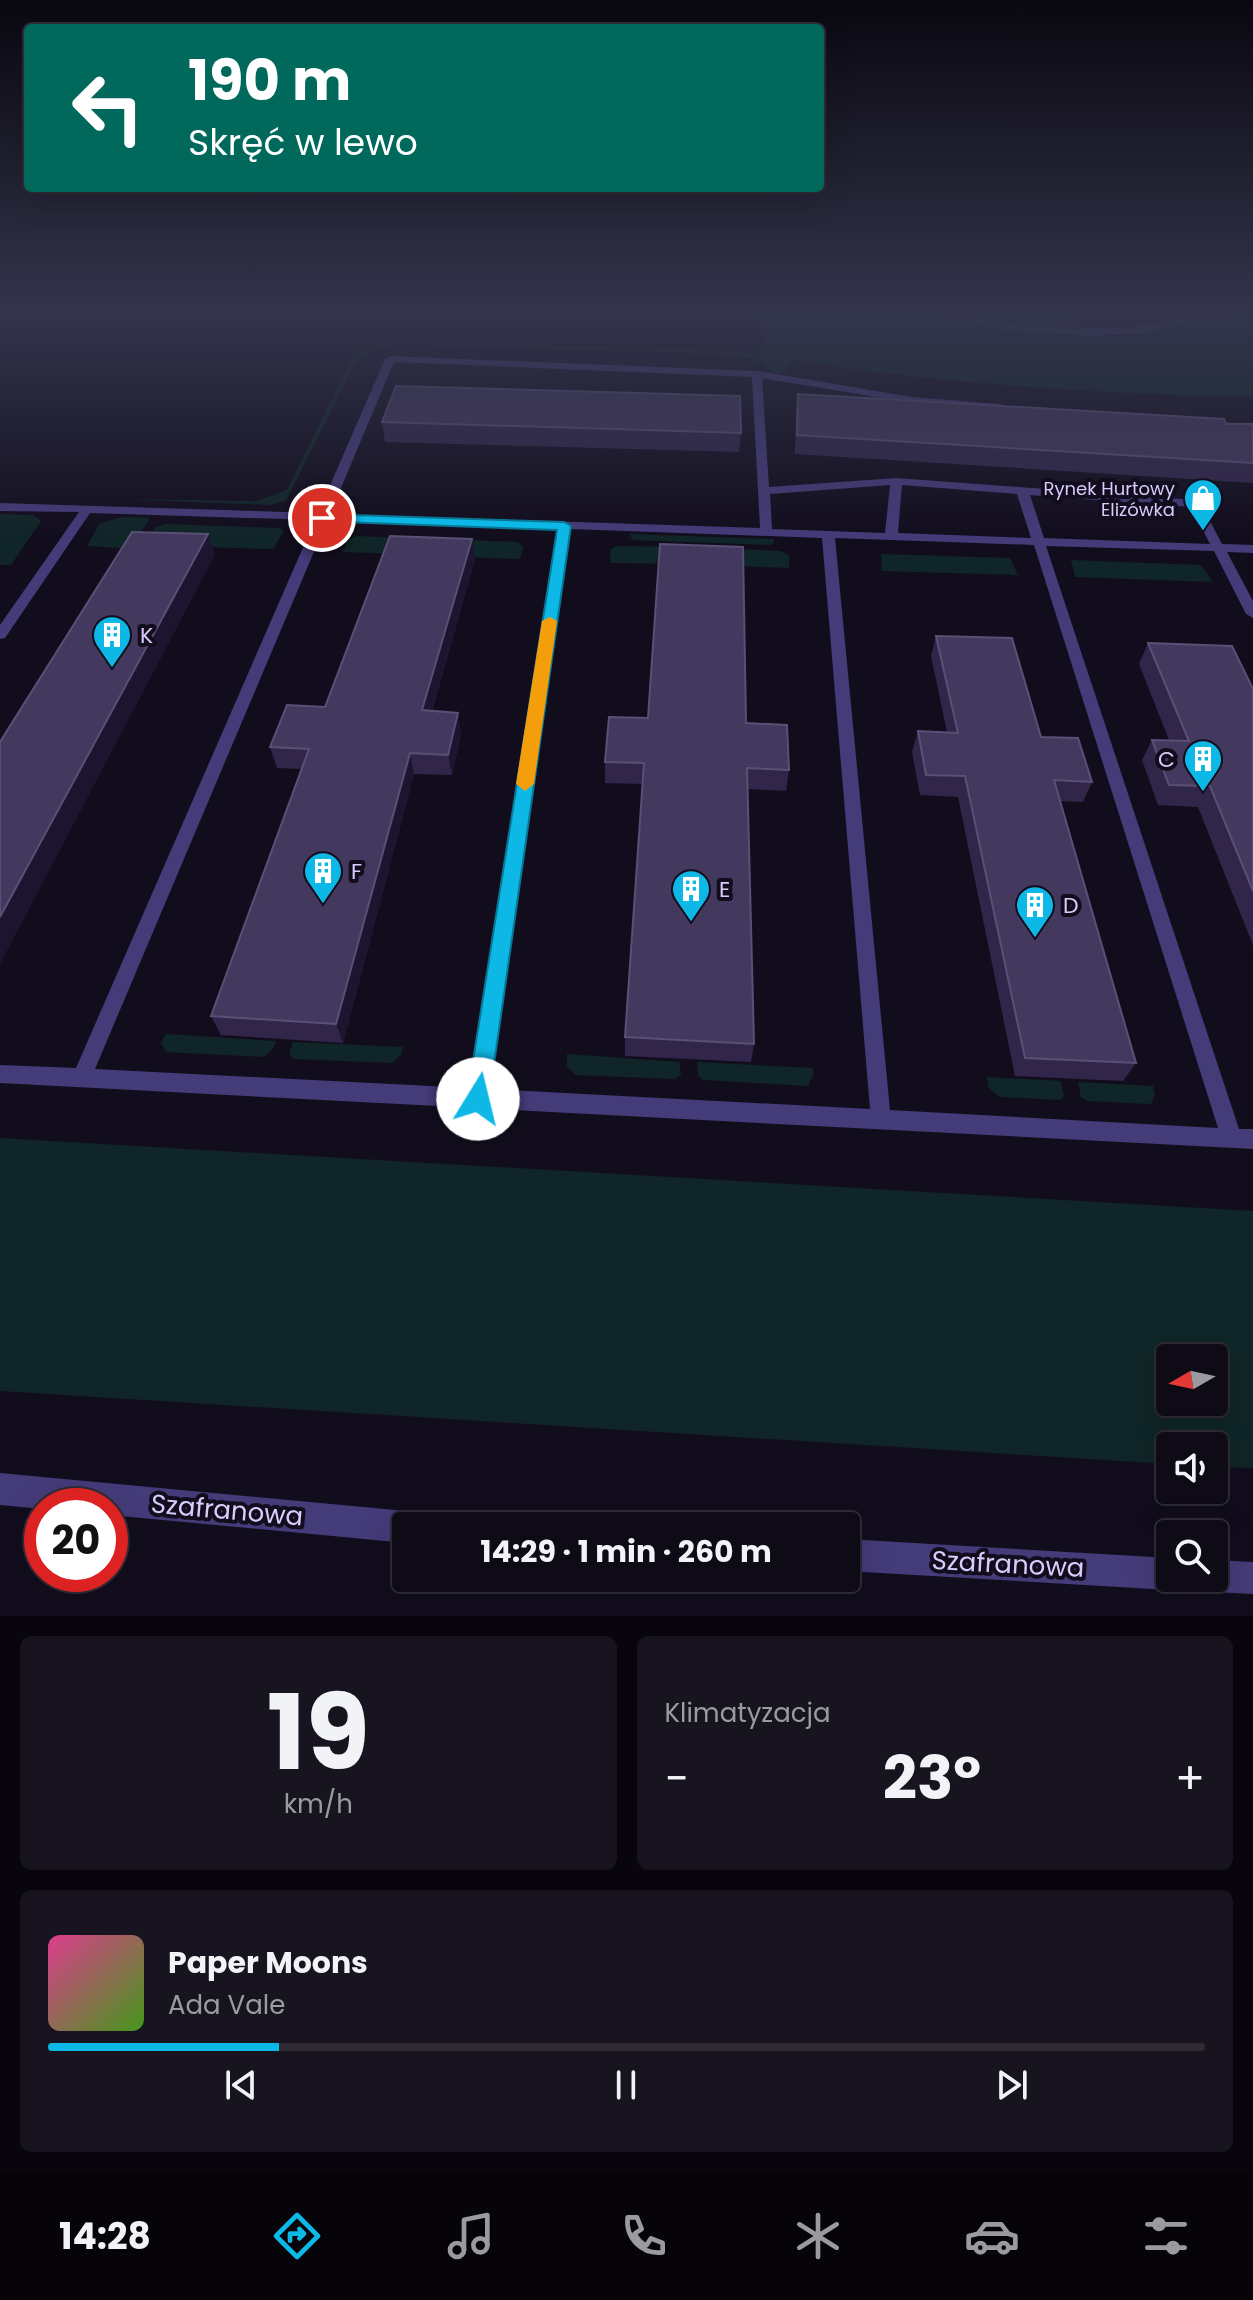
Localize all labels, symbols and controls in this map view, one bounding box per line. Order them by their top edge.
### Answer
text: 190 m [188,41,351,120]
icon: left [56,56,160,160]
text: Skręć w lewo [188,117,418,168]
place label: Rynek Hurtowy Elizówka [1044,476,1175,522]
shop icon: Rynek Hurtowy Elizówka [1182,477,1224,532]
pin [288,484,356,552]
icon: arrive [300,496,344,540]
building icon: K [91,614,133,669]
place label: K [140,620,153,651]
building icon: C [1182,738,1224,793]
place label: C [1158,744,1175,775]
building icon: F [302,850,344,905]
place label: F [351,856,362,887]
building icon: E [670,868,712,923]
place label: E [719,874,730,905]
building icon: D [1014,884,1056,939]
place label: D [1063,890,1079,921]
position arrow [436,1057,520,1141]
north arrow [1156,1344,1228,1416]
map controls [1156,1344,1228,1592]
button: sound [1156,1432,1228,1504]
street label: Szafranowa [149,1485,305,1535]
speed limit sign: 20 [24,1488,128,1592]
button: search [1156,1520,1228,1592]
text: 14:29 · 1 min · 260 m [480,1530,772,1573]
street label: Szafranowa [931,1542,1085,1586]
text: 19 [267,1660,370,1805]
text: Klimatyzacja [665,1695,831,1731]
text: 23° [883,1736,981,1820]
text: − [665,1748,689,1809]
text: + [1175,1748,1205,1809]
text: km/h [284,1786,353,1822]
text: Paper Moons [168,1941,368,1984]
text: Ada Vale [168,1987,285,2023]
icon: previous [219,2063,263,2107]
icon: pause [604,2063,648,2107]
icon: next [990,2063,1034,2107]
icon: directions [269,2208,325,2264]
icon: music [443,2208,499,2264]
icon: phone [616,2208,672,2264]
icon: climate [790,2208,846,2264]
icon: car [964,2208,1020,2264]
icon: filters [1138,2208,1194,2264]
text: 14:28 [59,2211,151,2262]

